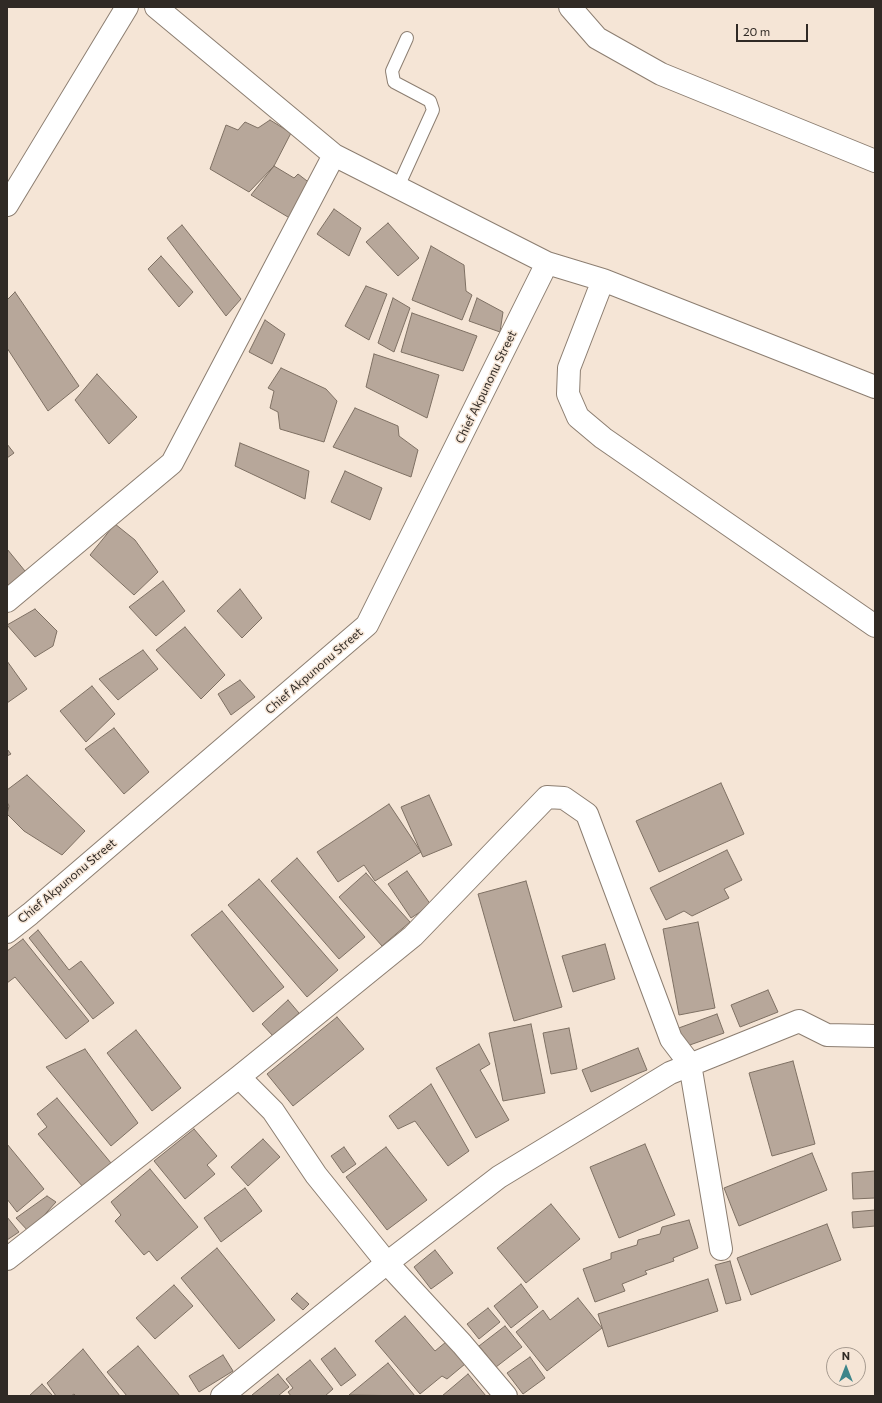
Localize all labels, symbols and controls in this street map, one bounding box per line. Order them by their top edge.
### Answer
scale bar [738,16,810,42]
text: 20 m [743,24,770,38]
street label: Chief Akpunonu Street [452,328,520,446]
street label: Chief Akpunonu Street [263,625,365,717]
street label: Chief Akpunonu Street [15,836,119,926]
north arrow [826,1347,866,1387]
text: N [842,1349,850,1362]

